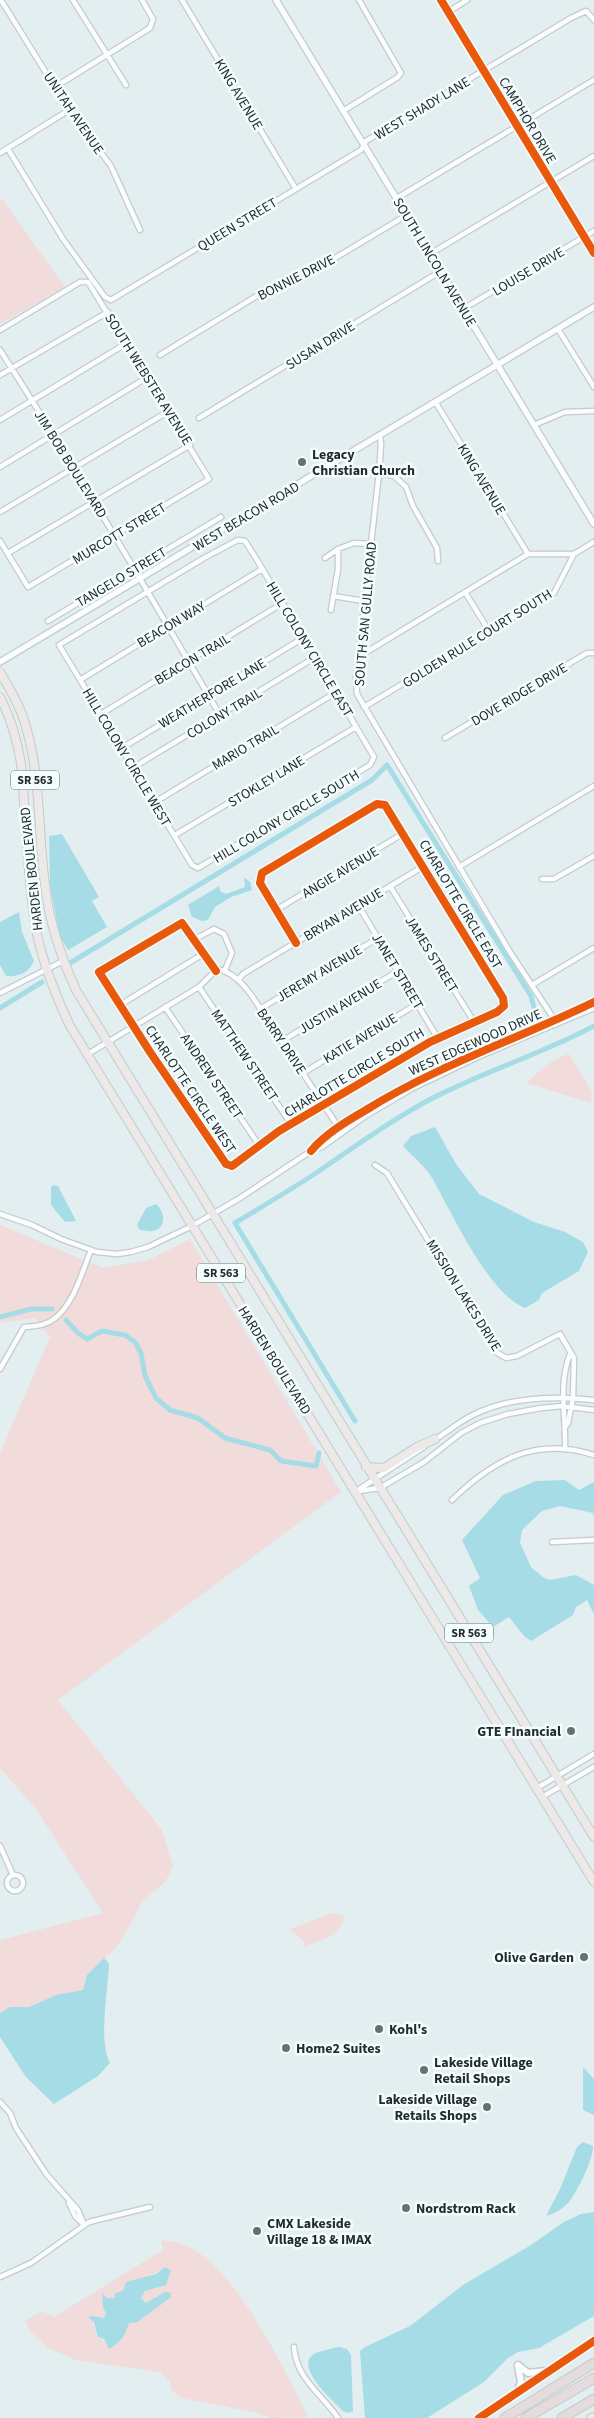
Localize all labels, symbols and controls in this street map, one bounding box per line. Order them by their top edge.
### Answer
street label: KING AVENUE [209,55,267,134]
street label: UNITAH AVENUE [38,68,108,159]
street label: WEST SHADY LANE [371,72,474,145]
street label: CAMPHOR DRIVE [493,73,561,168]
street label: QUEEN STREET [194,193,282,257]
street label: SOUTH LINCOLN AVENUE [388,194,481,331]
street label: LOUISE DRIVE [489,242,568,301]
street label: BONNIE DRIVE [254,250,339,306]
street label: SOUTH WEBSTER AVENUE [99,310,197,449]
street label: SUSAN DRIVE [282,317,359,375]
street label: JIM BOB BOULEVARD [29,407,111,522]
street label: KING AVENUE [452,440,510,519]
place label: Legacy Christian Church [312,445,415,481]
marker: Legacy Christian Church [296,456,308,468]
street label: WEST BEACON ROAD [189,477,304,557]
street label: MURCOTT STREET [69,498,171,570]
street label: SOUTH SAN GULLY ROAD [350,541,382,687]
street label: TANGELO STREET [72,542,171,613]
street label: HILL COLONY CIRCLE EAST [261,578,358,721]
street label: GOLDEN RULE COURT SOUTH [399,585,556,693]
street label: BEACON WAY [133,596,210,653]
street label: BEACON TRAIL [151,629,234,690]
street label: WEATHERFORE LANE [155,654,270,734]
street label: DOVE RIDGE DRIVE [468,658,571,732]
street label: COLONY TRAIL [183,683,266,744]
street label: HILL COLONY CIRCLE WEST [77,685,176,831]
street label: MARIO TRAIL [208,720,283,776]
street label: STOKLEY LANE [224,751,309,813]
street label: HILL COLONY CIRCLE SOUTH [210,765,363,869]
road number: SR 563 [11,770,59,790]
street label: HARDEN BOULEVARD [16,806,48,932]
street label: CHARLOTTE CIRCLE EAST [414,836,507,973]
street label: ANGIE AVENUE [298,842,383,904]
street label: BRYAN AVENUE [300,883,387,947]
street label: JAMES STREET [400,912,463,997]
street label: JANET STREET [366,930,428,1014]
street label: JEREMY AVENUE [273,940,366,1007]
street label: JUSTIN AVENUE [295,974,386,1039]
street label: BARRY DRIVE [252,1004,311,1079]
street label: WEST EDGEWOOD DRIVE [406,1005,545,1081]
street label: MATTHEW STREET [206,1006,283,1106]
street label: KATIE AVENUE [320,1009,402,1069]
street label: CHARLOTTE CIRCLE WEST [140,1021,241,1158]
street label: CHARLOTTE CIRCLE SOUTH [281,1023,428,1123]
street label: ANDREW STREET [175,1030,248,1124]
street label: MISSION LAKES DRIVE [421,1236,506,1355]
road number: SR 563 [197,1264,245,1282]
street label: HARDEN BOULEVARD [233,1302,316,1419]
road number: SR 563 [445,1624,493,1642]
place label: GTE FInancial [477,1722,561,1742]
marker: GTE FInancial [565,1725,577,1737]
place label: Olive Garden [494,1948,574,1968]
marker: Olive Garden [578,1951,590,1963]
place label: Kohl's [389,2020,427,2040]
marker: Kohl's [373,2023,385,2035]
place label: Home2 Suites [296,2039,381,2059]
marker: Home2 Suites [280,2042,292,2054]
place label: Lakeside Village Retail Shops [434,2053,533,2089]
marker: Lakeside Village Retail Shops [418,2064,430,2076]
place label: Lakeside Village Retails Shops [378,2090,477,2126]
marker: Lakeside Village Retails Shops [481,2101,493,2113]
place label: Nordstrom Rack [416,2199,516,2219]
marker: Nordstrom Rack [400,2202,412,2214]
place label: CMX Lakeside Village 18 & IMAX [266,2214,372,2250]
marker: CMX Lakeside Village 18 & IMAX [251,2225,263,2237]

